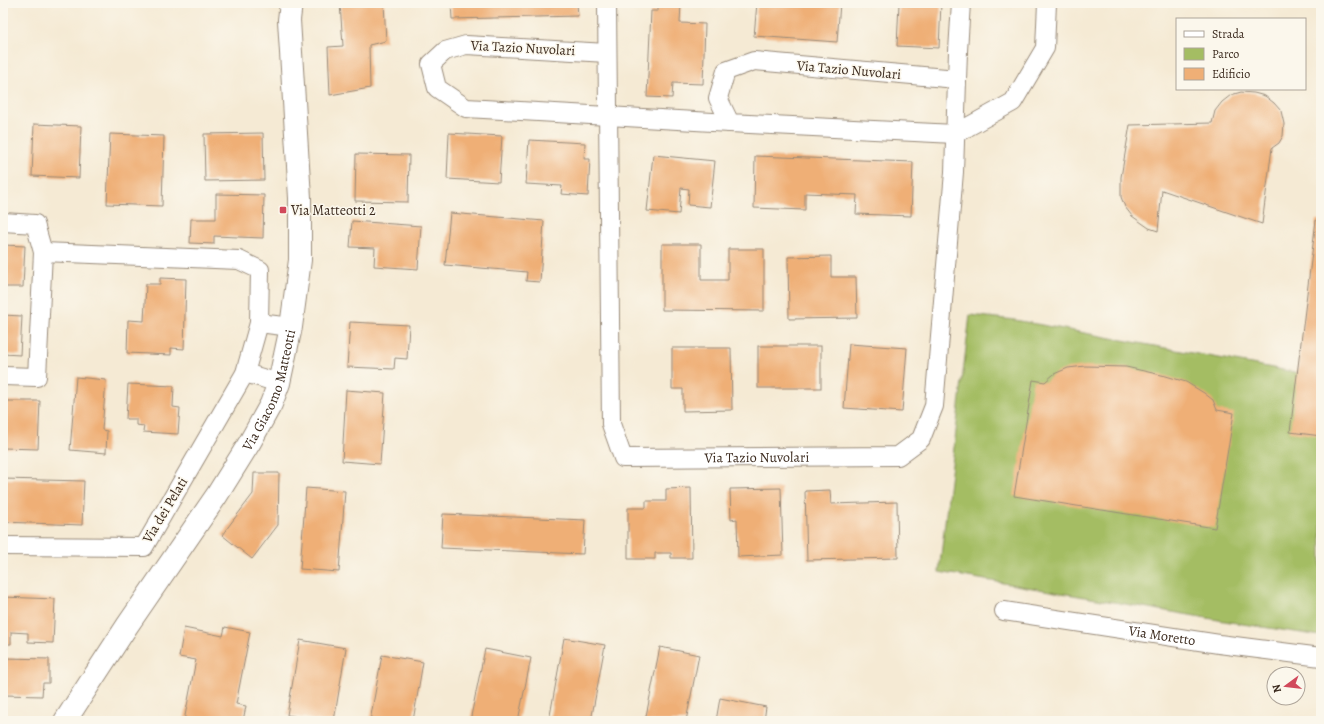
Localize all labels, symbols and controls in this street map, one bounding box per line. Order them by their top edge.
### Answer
legend [1176,18,1306,90]
text: Strada [1212,26,1245,42]
street label: Via Tazio Nuvolari [469,36,576,60]
text: Parco [1212,46,1239,62]
street label: Via Tazio Nuvolari [795,56,902,84]
text: Edificio [1212,66,1250,82]
place label: Via Matteotti 2 [290,201,376,220]
marker: Via Matteotti 2 [278,205,288,215]
street label: Via Giacomo Matteotti [237,327,300,455]
street label: Via Tazio Nuvolari [703,447,809,467]
street label: Via dei Pelati [137,474,192,547]
street label: Via Moretto [1126,621,1197,650]
north arrow [1266,666,1306,706]
text: N [1269,683,1285,694]

